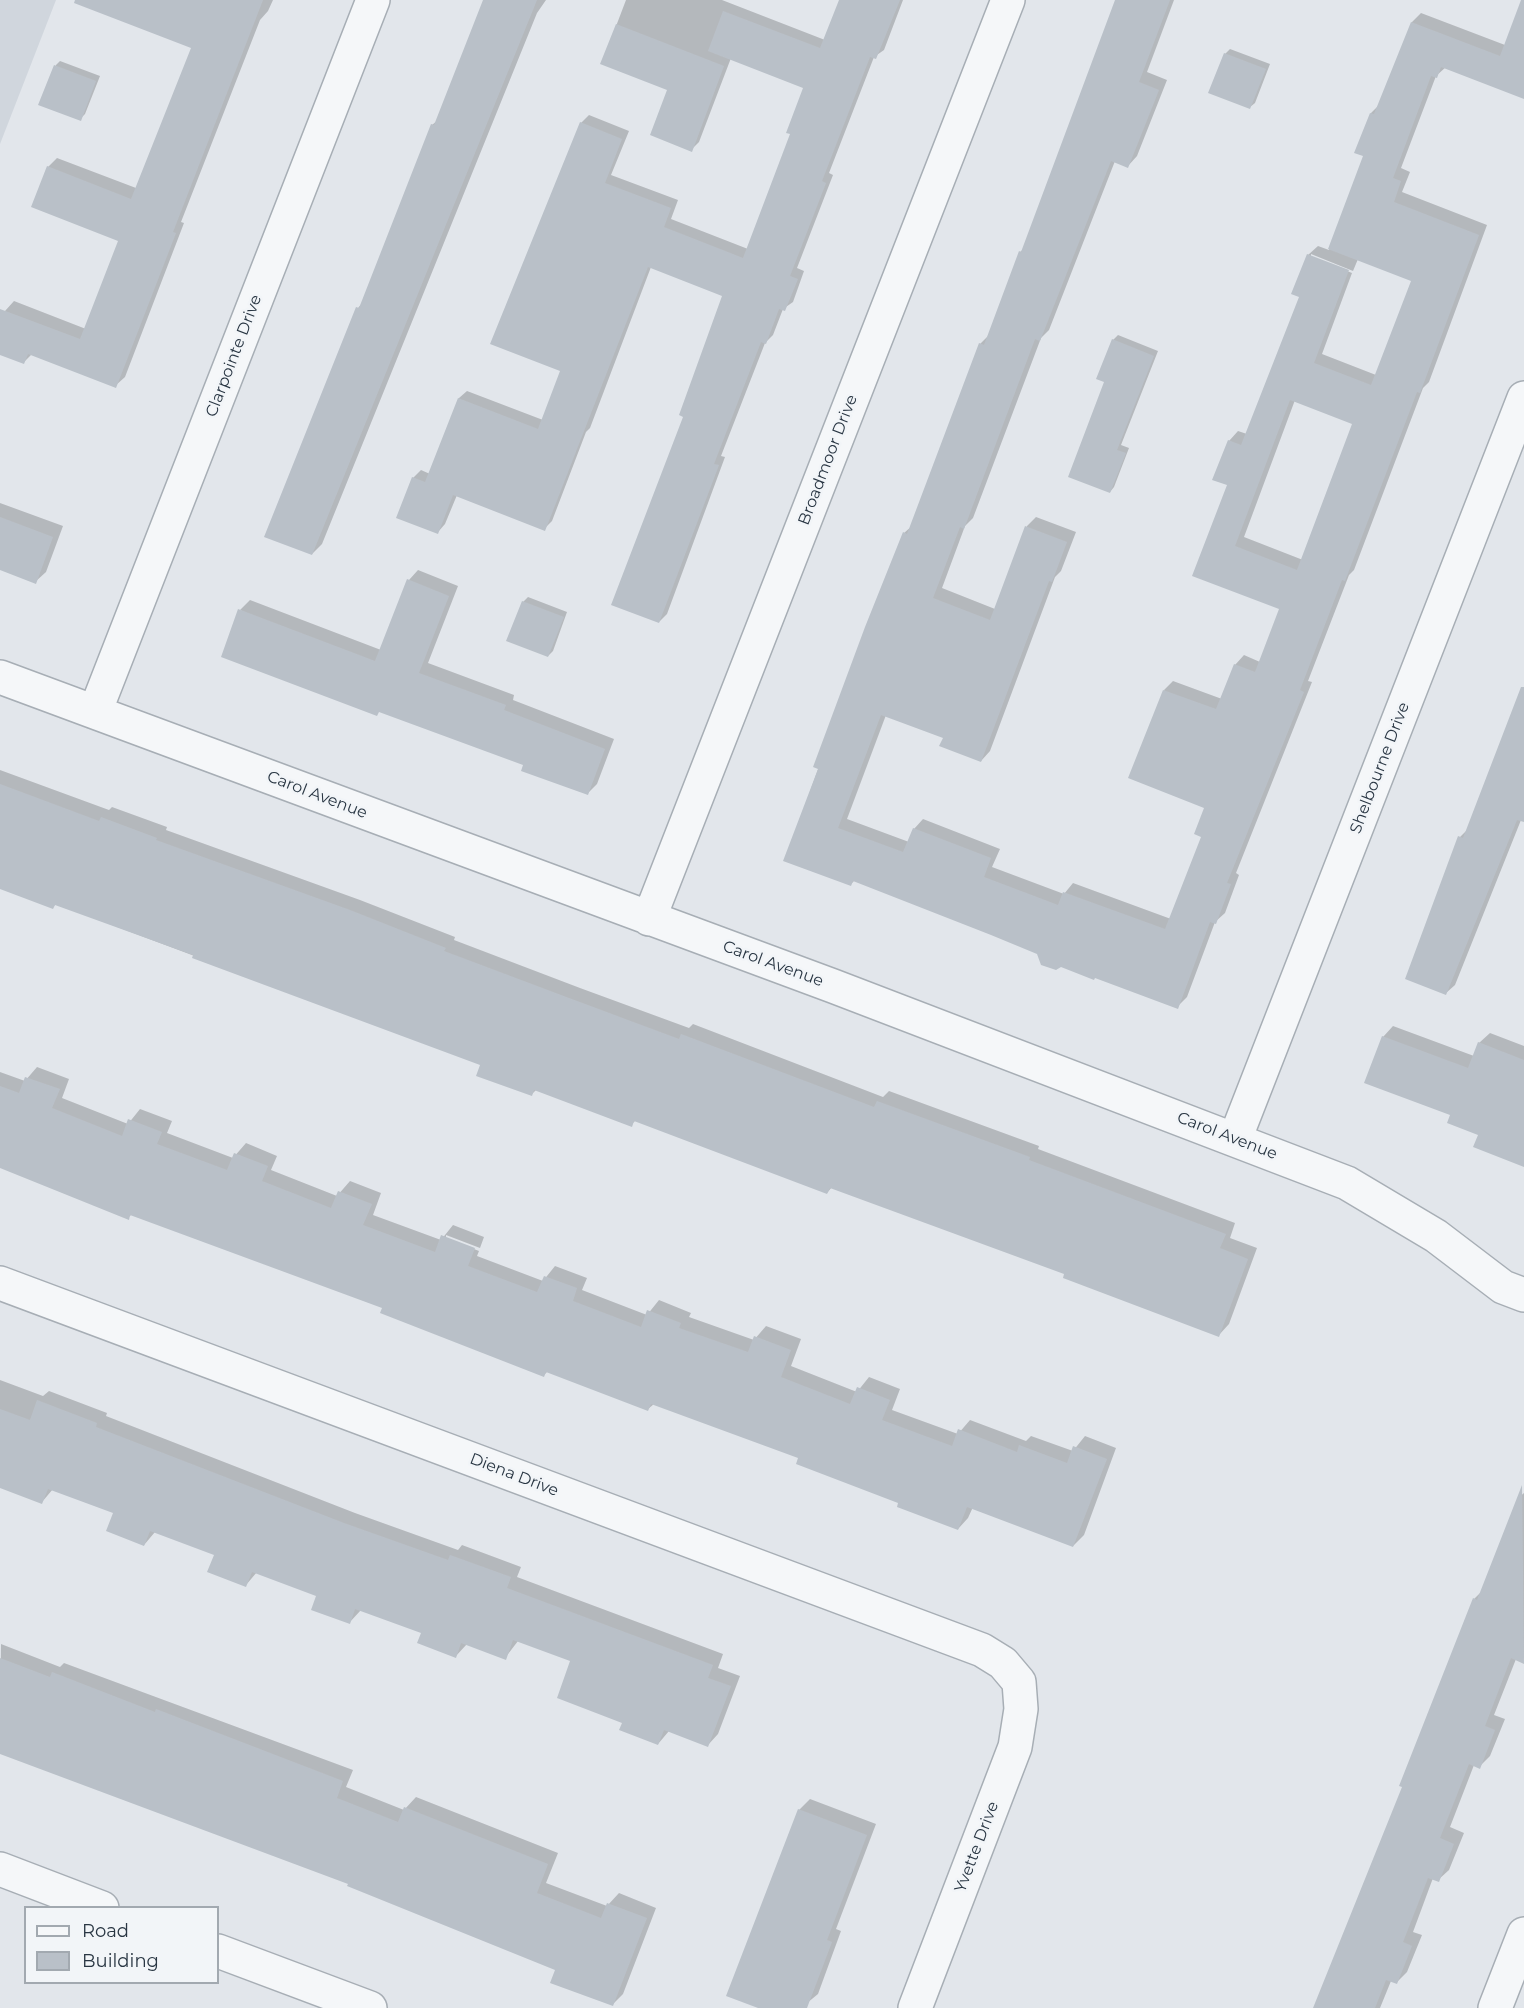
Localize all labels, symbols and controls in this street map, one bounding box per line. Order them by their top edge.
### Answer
street label: Clarpointe Drive [202,292,266,420]
street label: Broadmoor Drive [794,392,862,528]
street label: Shelbourne Drive [1346,700,1414,836]
street label: Carol Avenue [264,767,370,823]
street label: Carol Avenue [720,937,826,991]
street label: Carol Avenue [1174,1108,1280,1164]
street label: Diena Drive [467,1449,561,1501]
street label: Yvette Drive [951,1799,1003,1895]
legend [24,1906,219,1984]
text: Road [82,1920,129,1942]
text: Building [82,1950,159,1972]

